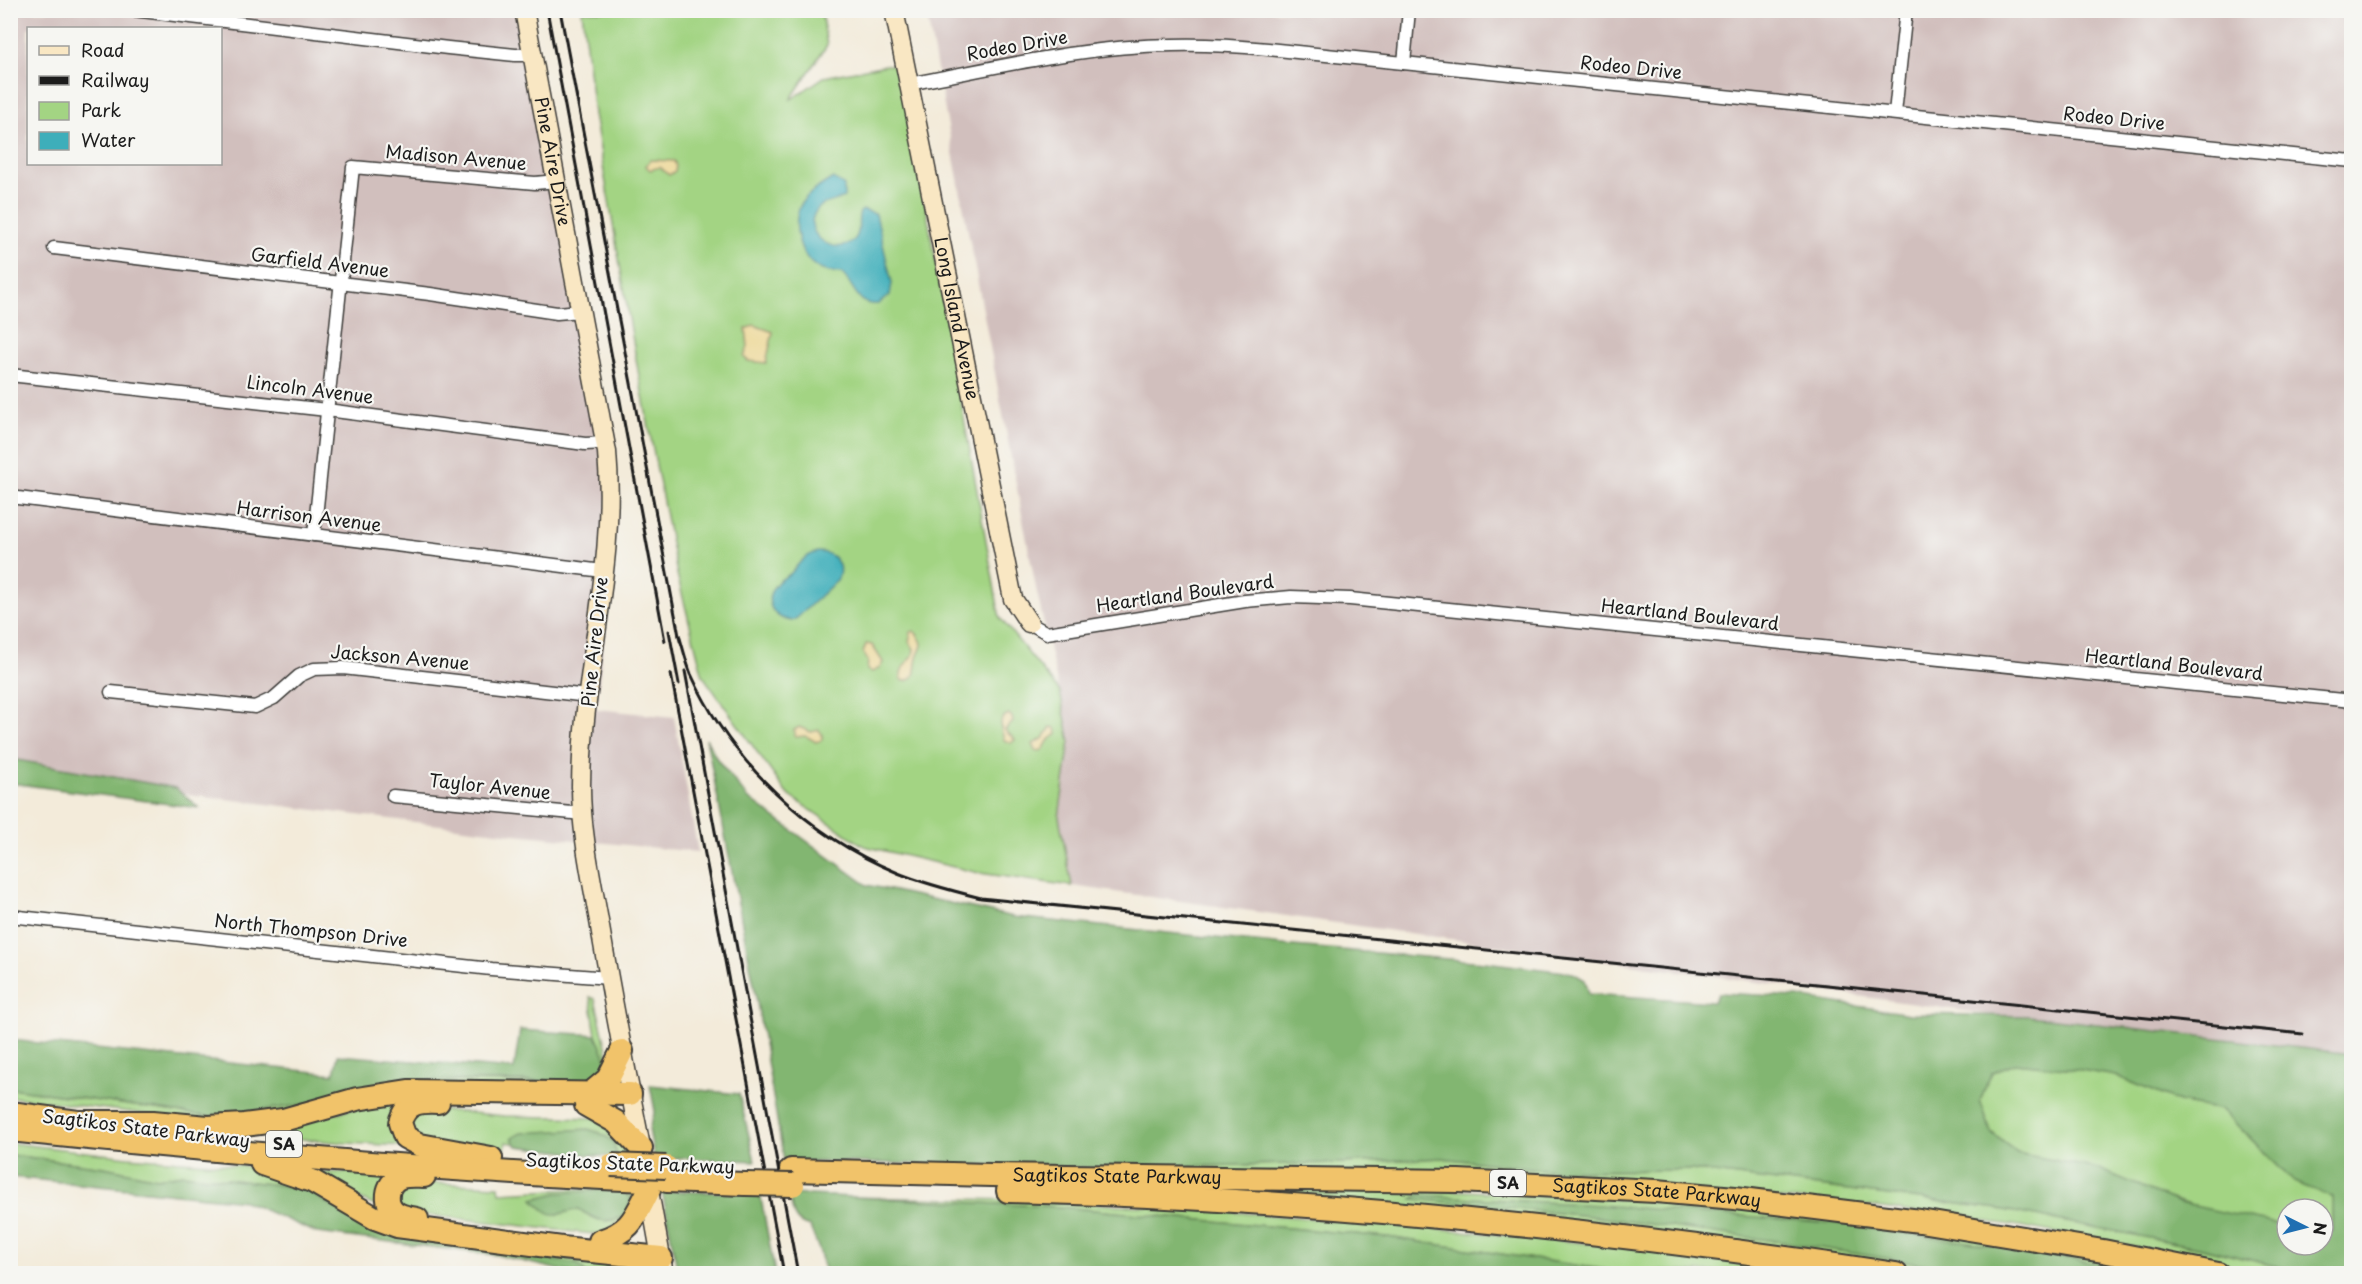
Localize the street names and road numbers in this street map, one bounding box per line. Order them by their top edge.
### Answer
street label: Rodeo Drive [964,22,1069,67]
street label: Rodeo Drive [1579,48,1683,85]
street label: Pine Aire Drive [529,94,579,228]
street label: Rodeo Drive [2062,99,2166,136]
street label: Madison Avenue [384,137,528,176]
street label: Long Island Avenue [928,234,988,402]
street label: Garfield Avenue [249,240,391,283]
street label: Lincoln Avenue [245,367,375,410]
street label: Harrison Avenue [235,493,383,538]
street label: Heartland Boulevard [1094,567,1275,618]
street label: Pine Aire Drive [573,575,614,708]
street label: Heartland Boulevard [1600,591,1780,636]
street label: Jackson Avenue [330,637,471,676]
street label: Heartland Boulevard [2084,641,2264,686]
street label: Taylor Avenue [428,766,553,805]
street label: North Thompson Drive [213,906,409,953]
street label: Sagtikos State Parkway [41,1101,252,1154]
road number: SA [266,1131,302,1157]
street label: Sagtikos State Parkway [525,1145,735,1180]
street label: Sagtikos State Parkway [1012,1160,1222,1190]
road number: SA [1490,1170,1526,1196]
street label: Sagtikos State Parkway [1552,1171,1763,1213]

